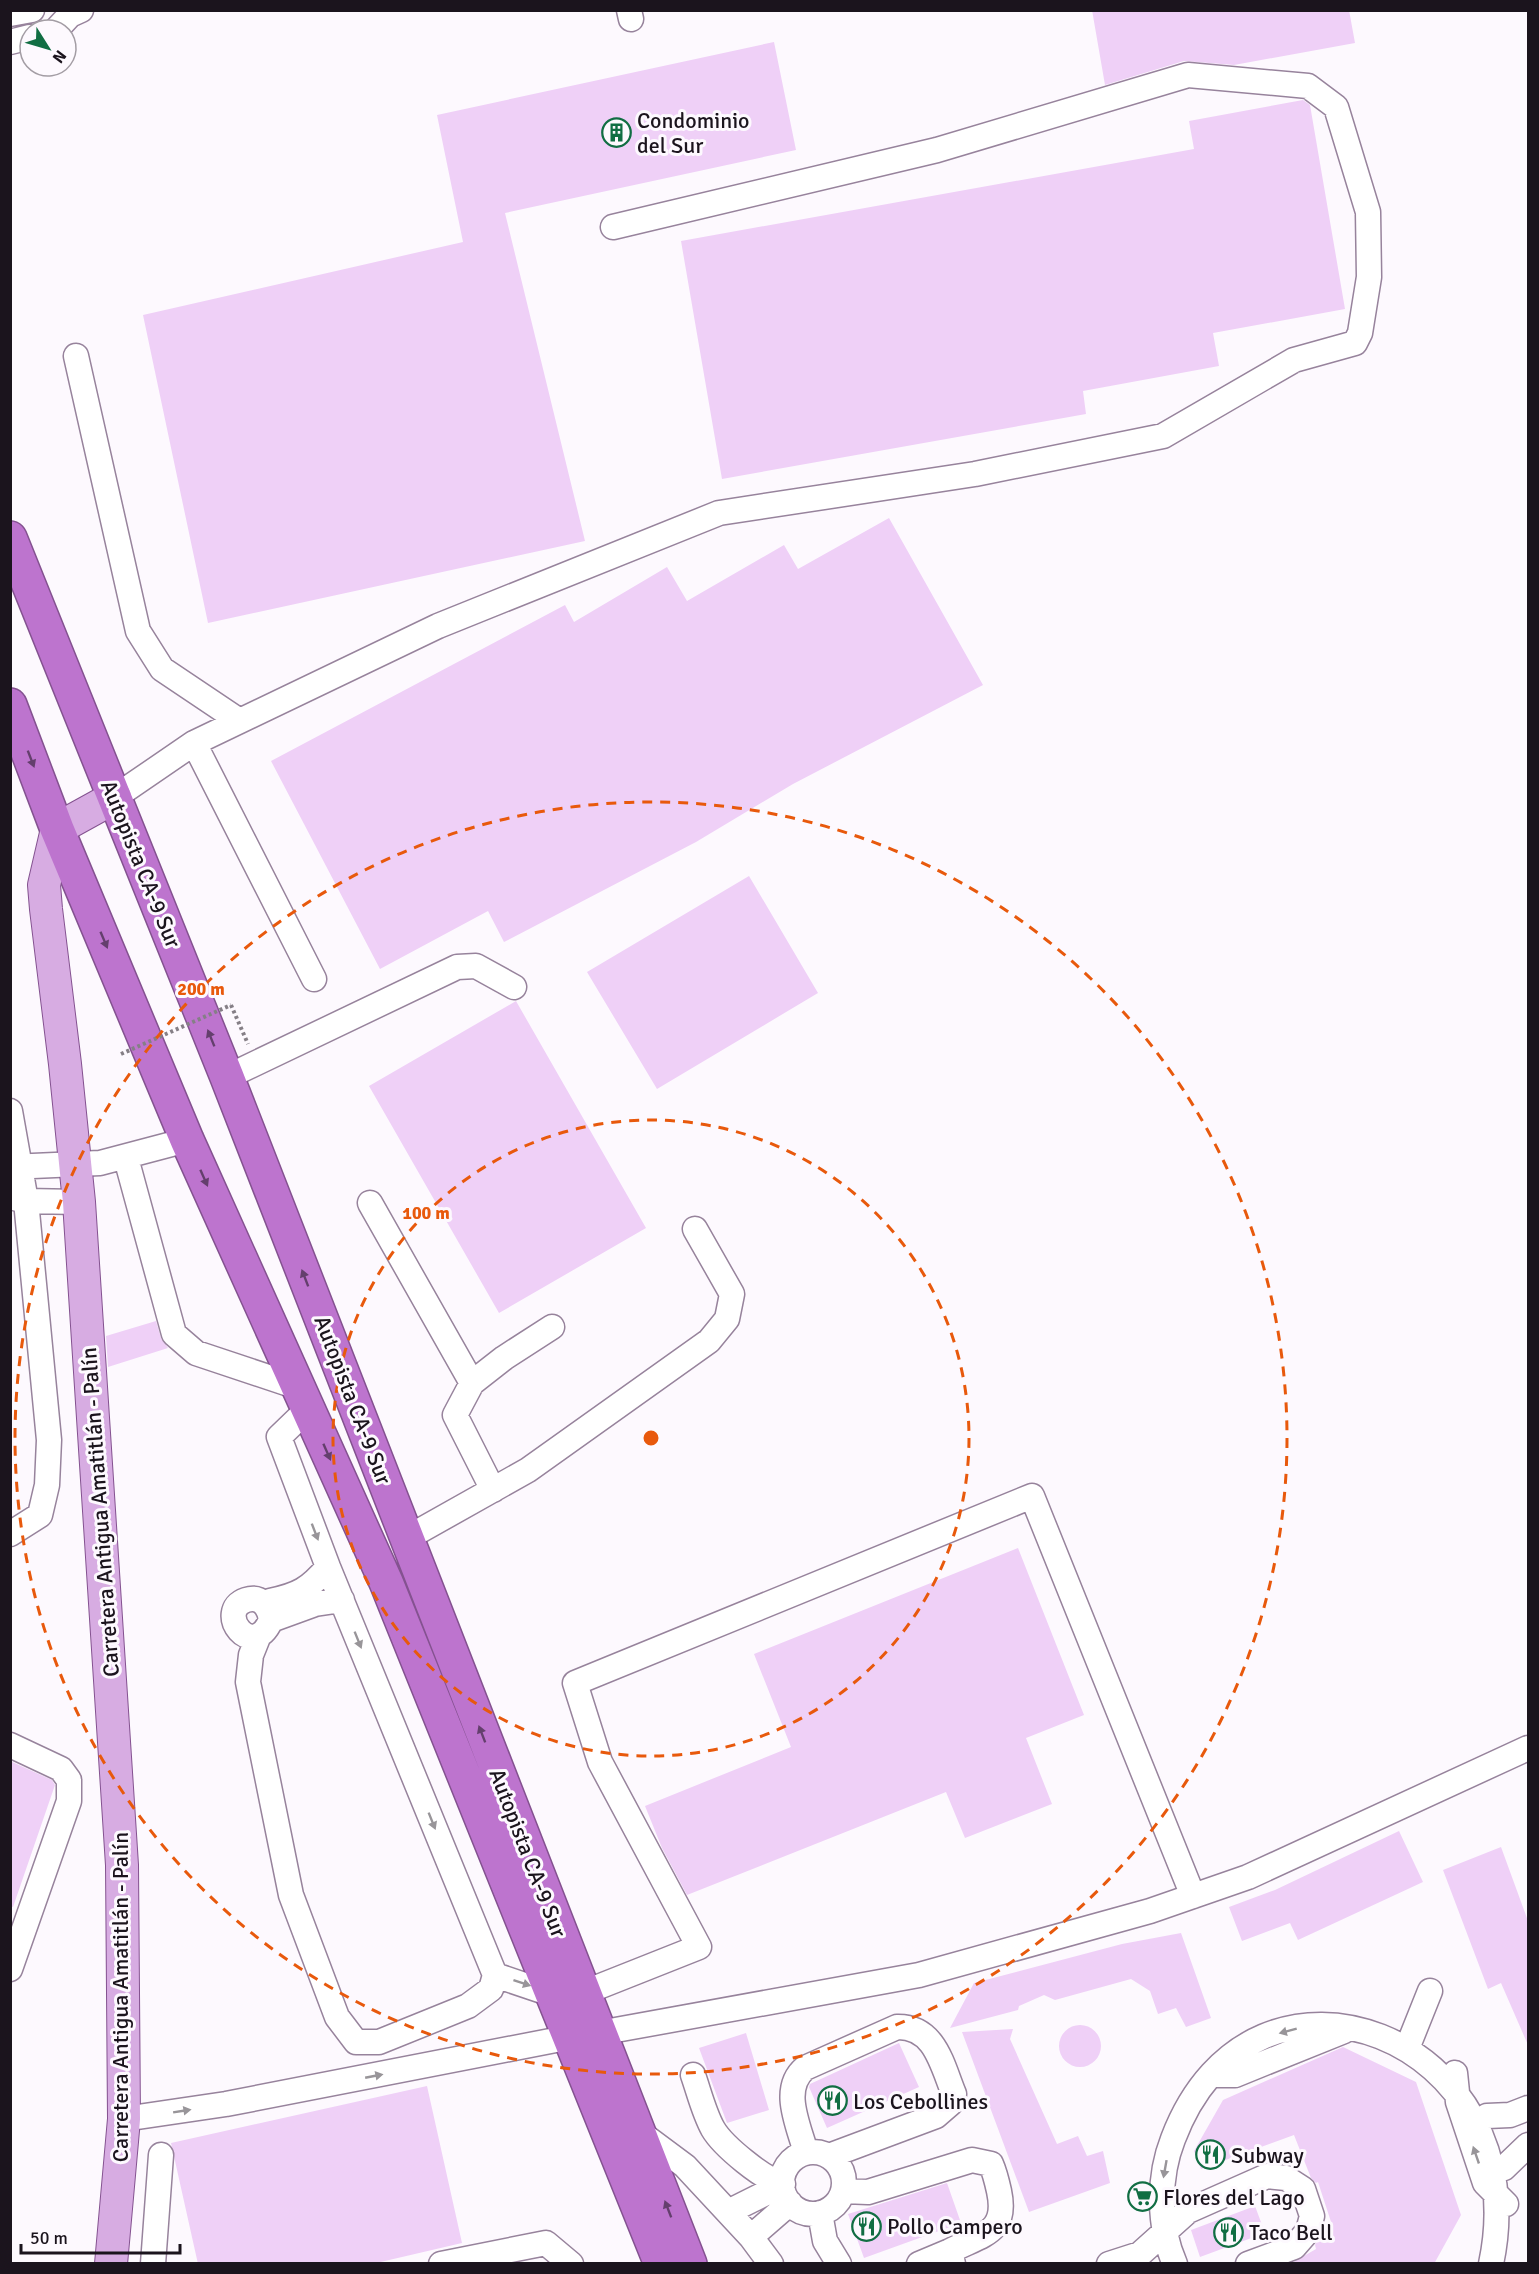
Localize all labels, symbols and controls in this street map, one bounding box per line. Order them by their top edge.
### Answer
north arrow [18,18,78,78]
text: N [48,46,71,67]
place label: Condominio del Sur [637,107,750,159]
building icon: Condominio del Sur [600,117,632,149]
one-way arrow [26,751,36,769]
street label: Autopista CA-9 Sur [95,776,187,952]
one-way arrow [99,932,109,950]
text: 200 m [177,978,225,1000]
one-way arrow [206,1029,215,1047]
one-way arrow [199,1170,209,1188]
text: 100 m [402,1202,450,1224]
one-way arrow [300,1269,310,1287]
street label: Autopista CA-9 Sur [308,1312,398,1488]
street label: Carretera Antigua Amatitlán - Palín [75,1346,125,1678]
centre of rings [641,1428,661,1448]
one-way arrow [323,1443,332,1460]
one-way arrow [311,1523,320,1541]
one-way arrow [354,1631,363,1649]
one-way arrow [477,1725,486,1743]
street label: Autopista CA-9 Sur [483,1765,573,1941]
one-way arrow [427,1812,437,1830]
street label: Carretera Antigua Amatitlán - Palín [107,1832,134,2162]
one-way arrow [513,1979,531,1989]
one-way arrow [1279,2027,1297,2036]
one-way arrow [364,2071,383,2080]
restaurant icon: Los Cebollines [816,2085,848,2117]
place label: Los Cebollines [853,2088,988,2115]
one-way arrow [173,2107,192,2116]
restaurant icon: Subway [1194,2139,1226,2171]
place label: Subway [1231,2142,1304,2169]
one-way arrow [1470,2146,1480,2164]
one-way arrow [1160,2159,1169,2178]
supermarket icon: Flores del Lago [1126,2181,1158,2213]
place label: Flores del Lago [1163,2184,1305,2211]
one-way arrow [663,2200,672,2218]
restaurant icon: Pollo Campero [850,2210,882,2242]
place label: Pollo Campero [887,2213,1023,2240]
restaurant icon: Taco Bell [1212,2216,1244,2248]
scale bar [21,2217,180,2255]
place label: Taco Bell [1249,2219,1333,2246]
text: 50 m [30,2227,68,2249]

